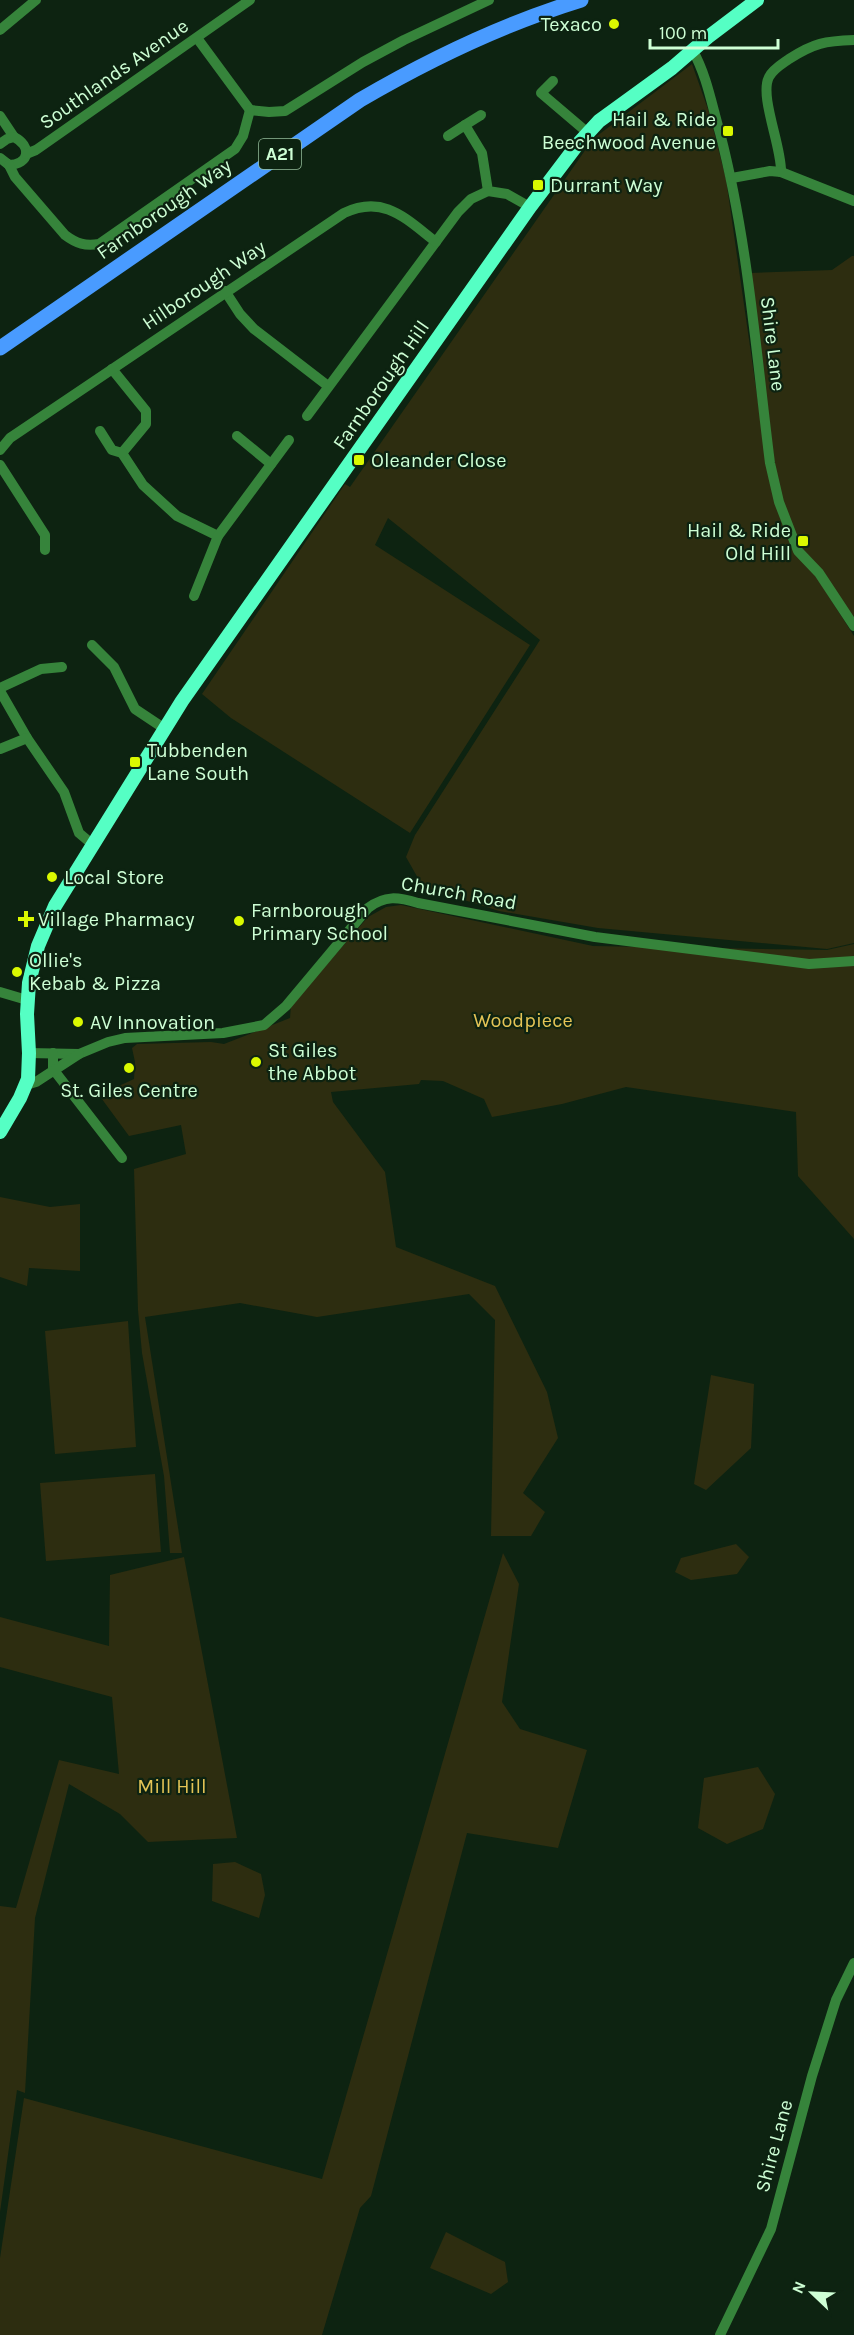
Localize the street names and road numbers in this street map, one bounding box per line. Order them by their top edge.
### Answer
street label: Southlands Avenue [35,14,193,134]
road number: A21 [259,139,301,169]
street label: Farnborough Way [92,154,236,264]
street label: Hilborough Way [138,235,270,335]
street label: Shire Lane [756,295,790,393]
street label: Farnborough Hill [328,316,434,454]
street label: Church Road [399,872,519,914]
street label: Shire Lane [751,2097,797,2195]

